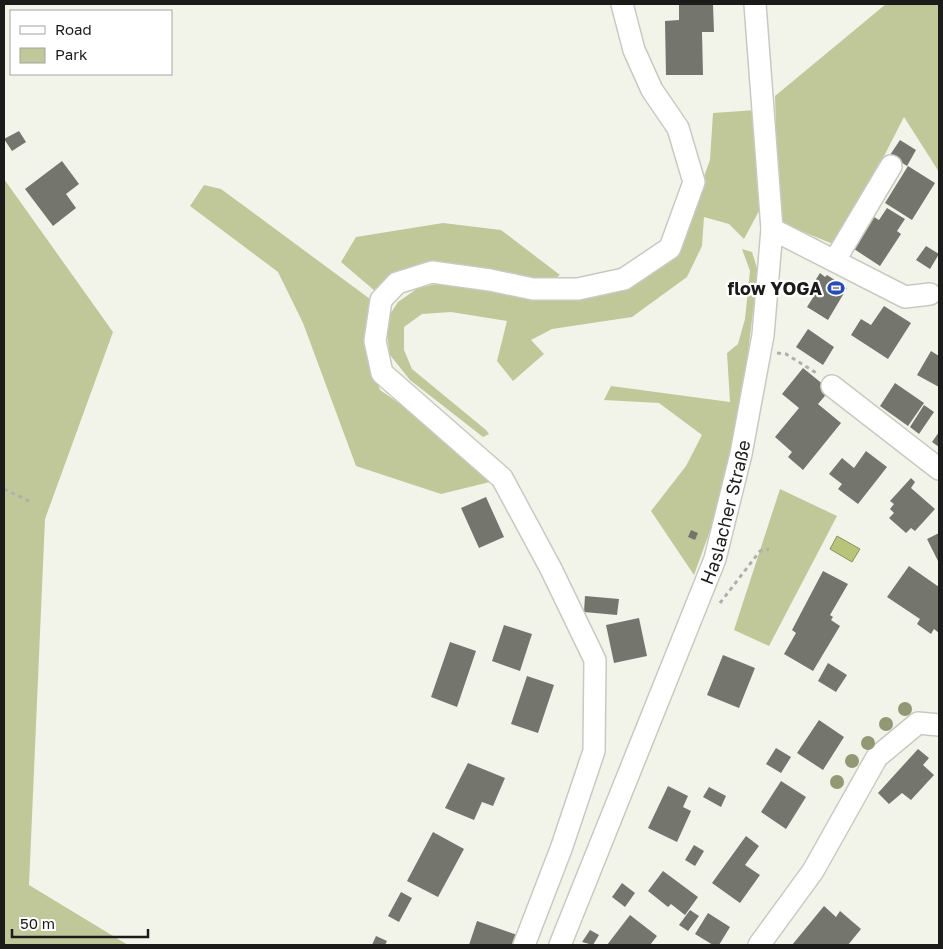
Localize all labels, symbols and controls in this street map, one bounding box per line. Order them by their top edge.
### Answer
legend [10,10,172,75]
text: Road [55,20,92,38]
text: Park [55,45,88,63]
place label: flow YOGA [728,277,822,299]
sports icon: flow YOGA [826,278,846,298]
street label: Haslacher Straße [695,438,754,587]
scale bar [12,906,149,938]
text: 50 m [20,914,55,932]

